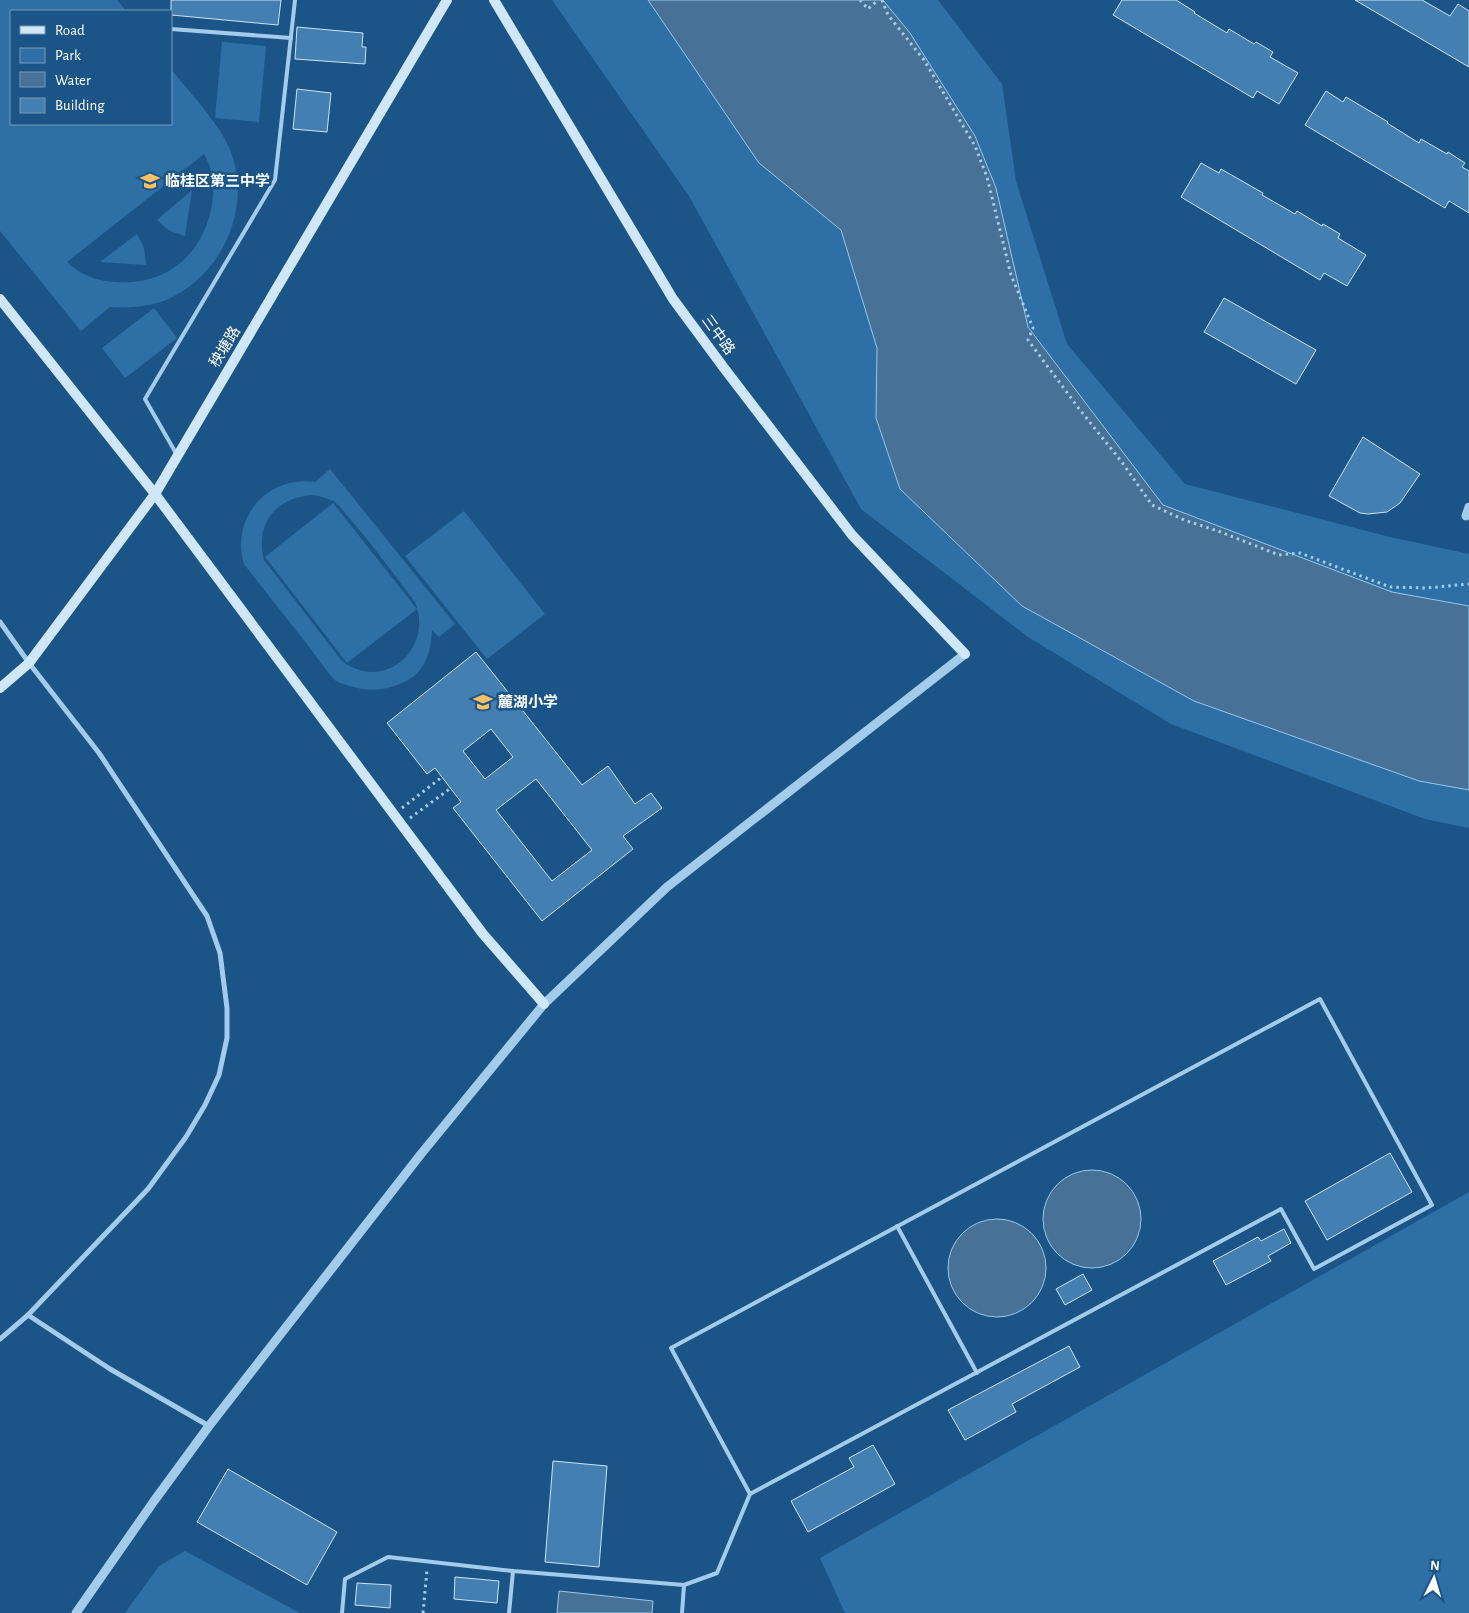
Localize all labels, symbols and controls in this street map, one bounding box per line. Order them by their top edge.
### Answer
legend [10,10,172,125]
text: Road [55,23,85,38]
text: Park [55,48,81,63]
text: Water [55,73,91,88]
text: Building [55,98,105,113]
school or university icon: 临桂区第三中学 [139,170,161,192]
place label: 临桂区第三中学 [165,172,270,189]
street label: 三中路 [699,312,738,358]
street label: 秧塘路 [205,323,243,370]
school or university icon: 麓湖小学 [472,691,494,713]
place label: 麓湖小学 [498,693,558,710]
north arrow [1409,1553,1459,1603]
text: N [1430,1559,1441,1573]

